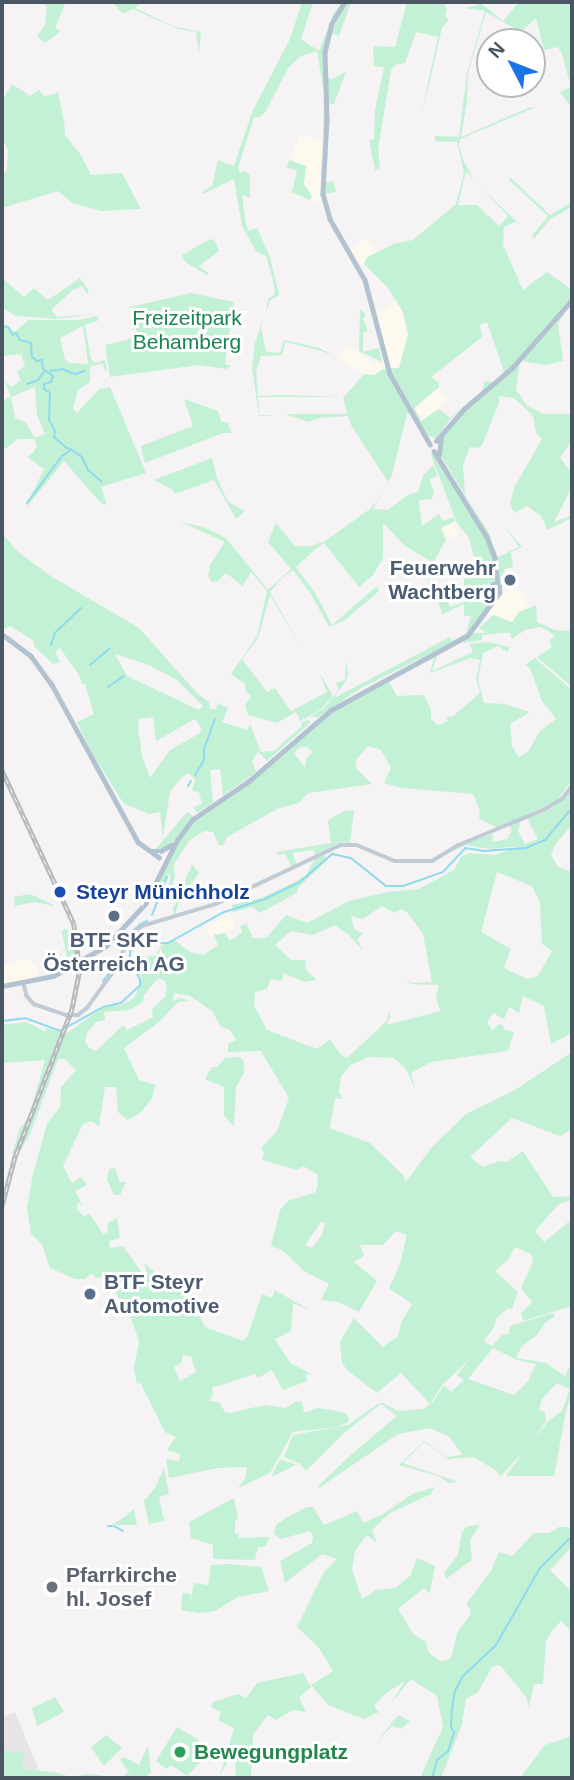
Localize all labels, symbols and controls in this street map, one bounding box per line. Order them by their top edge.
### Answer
north arrow [476,28,546,98]
text: N [484,38,509,62]
park label: Freizeitpark Behamberg [132,305,242,355]
place label: Feuerwehr Wachtberg [388,555,496,605]
marker: Feuerwehr Wachtberg [502,572,518,588]
place label: Steyr Münichholz [76,879,250,905]
marker: Steyr Münichholz [50,882,70,902]
marker: BTF SKF Österreich AG [106,908,122,924]
place label: BTF SKF Österreich AG [43,927,185,977]
place label: BTF Steyr Automotive [104,1269,220,1319]
marker: BTF Steyr Automotive [82,1286,98,1302]
place label: Pfarrkirche hl. Josef [66,1562,177,1612]
marker: Pfarrkirche hl. Josef [44,1579,60,1595]
place label: Bewegungplatz [194,1739,348,1765]
marker: Bewegungplatz [172,1744,188,1760]

